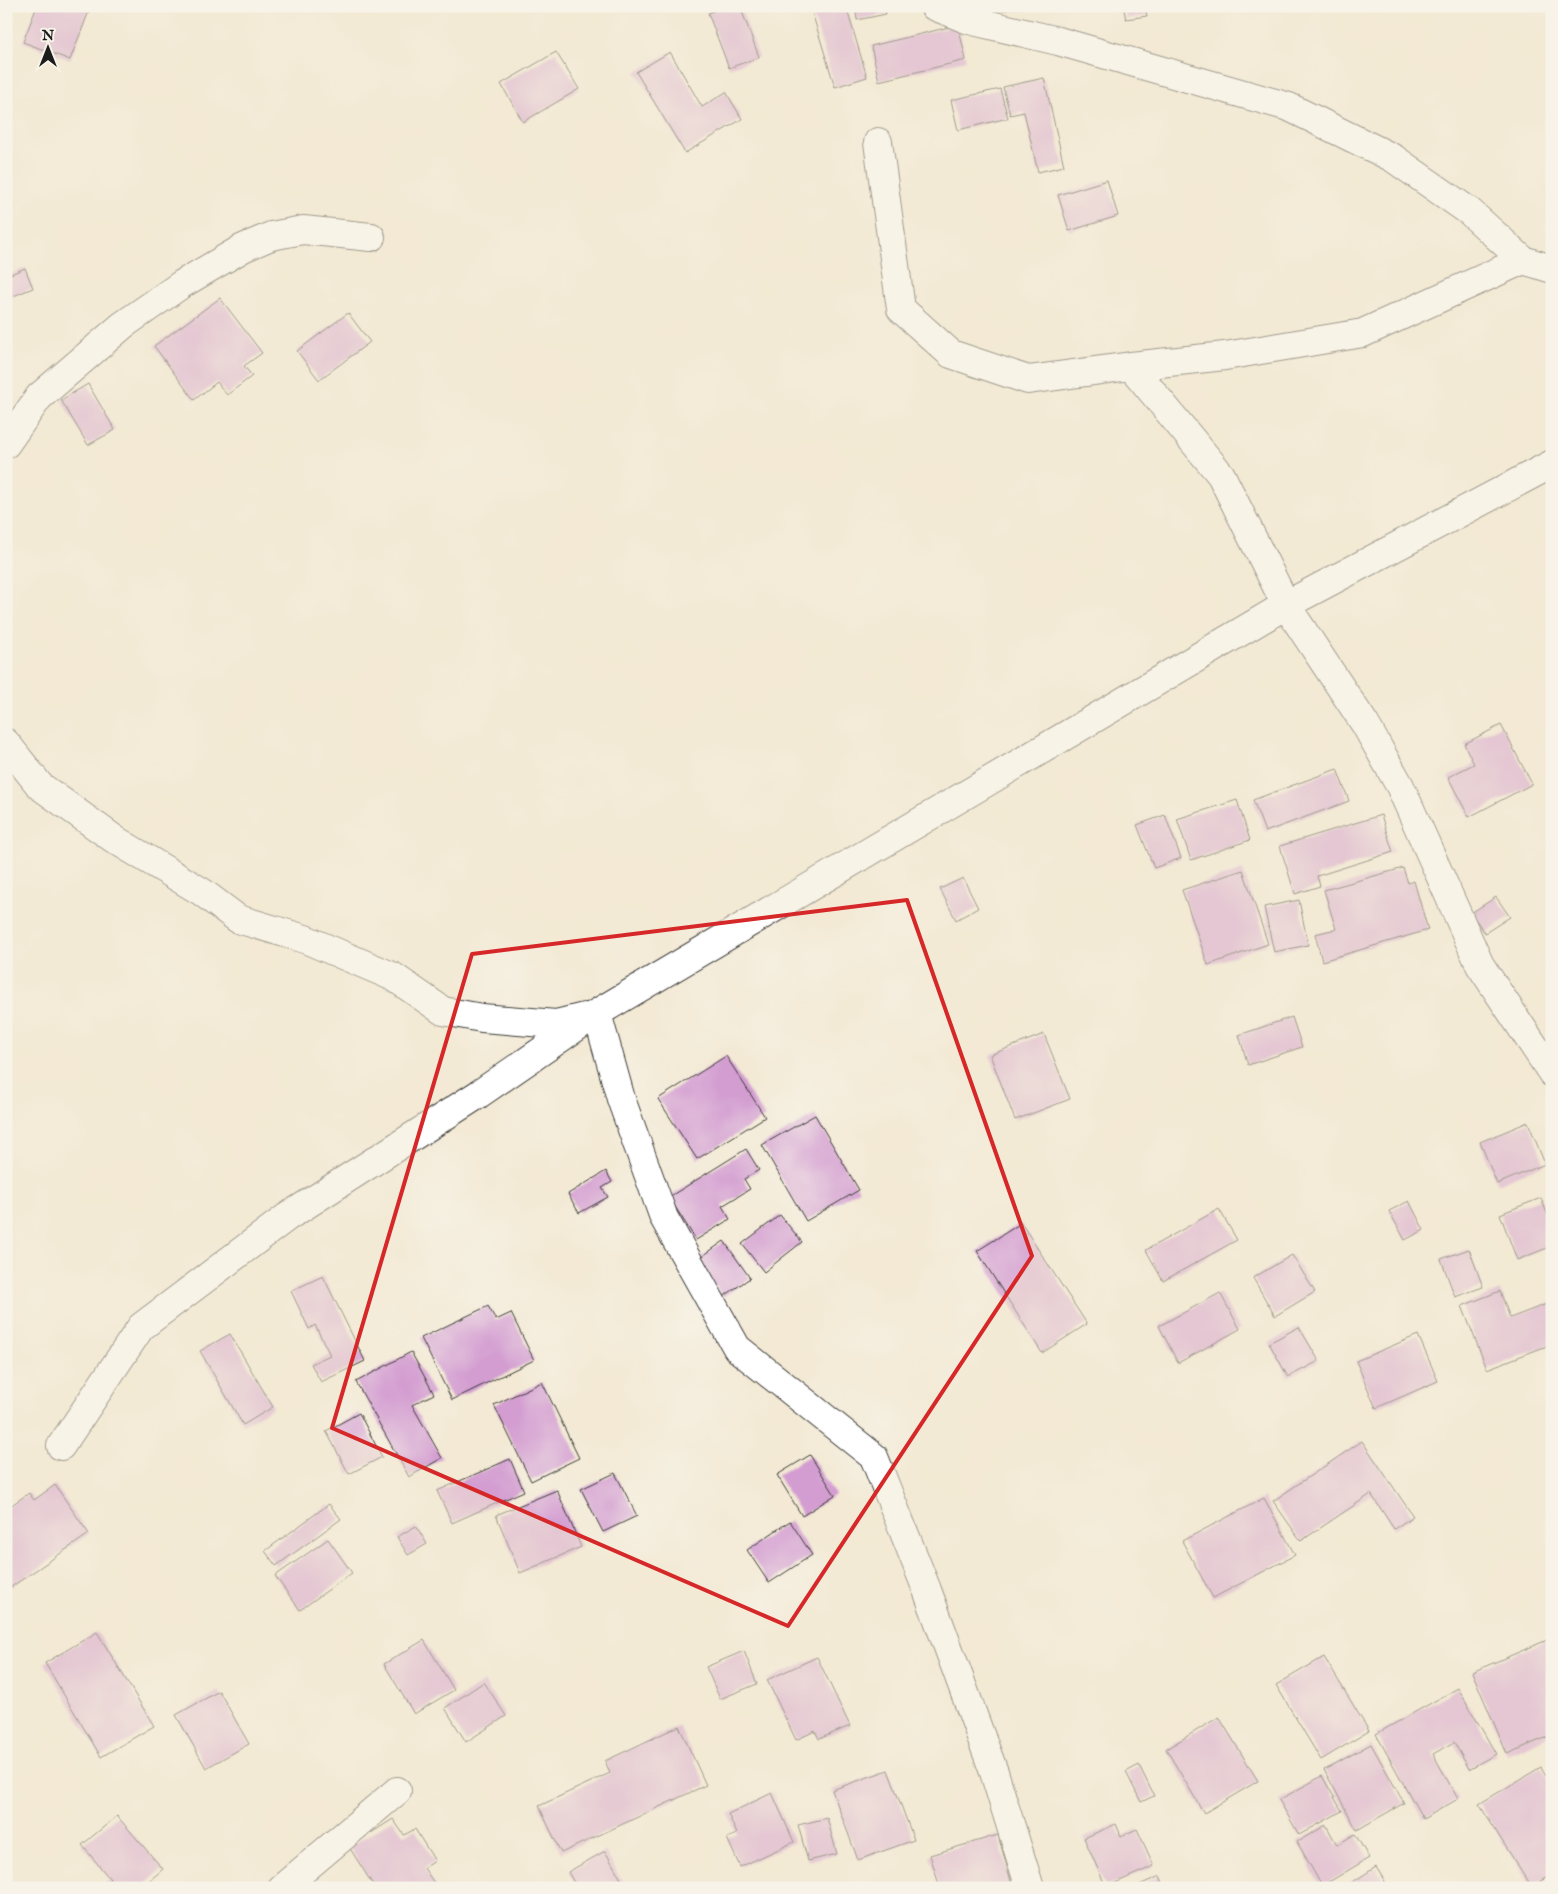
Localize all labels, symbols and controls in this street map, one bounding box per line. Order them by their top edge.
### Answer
north arrow [22,22,72,72]
text: N [41,27,54,45]

